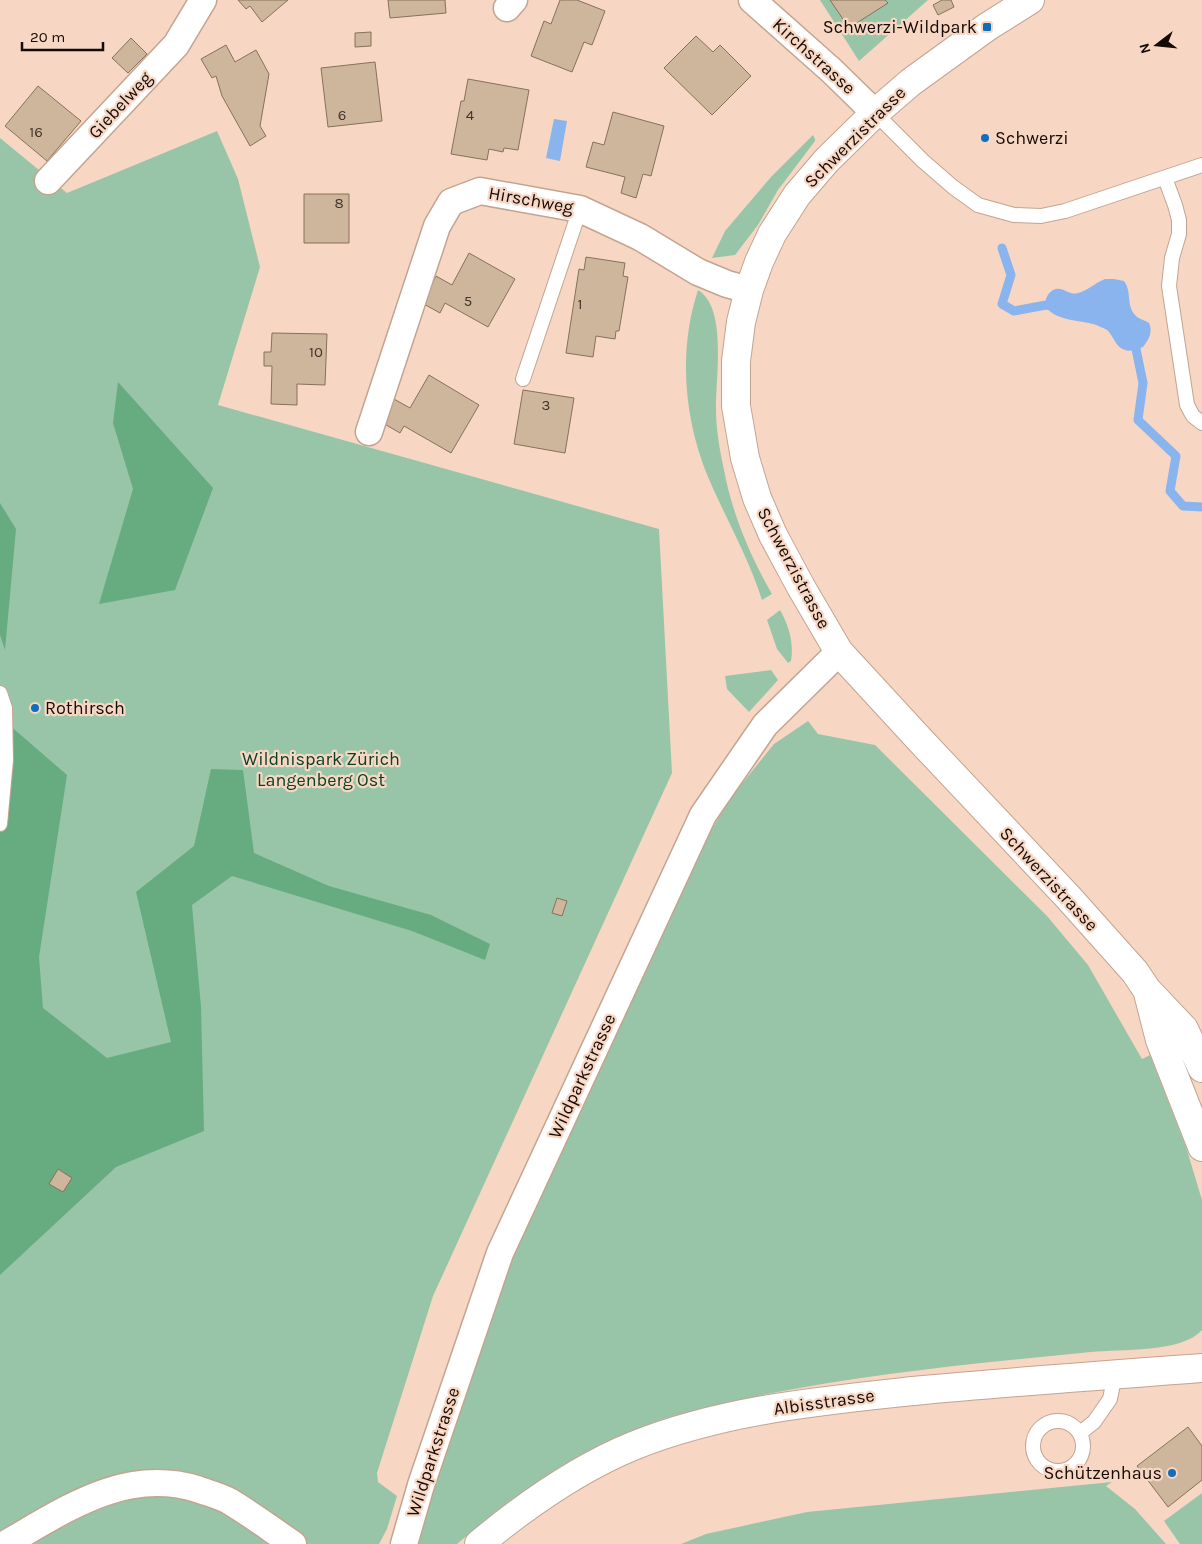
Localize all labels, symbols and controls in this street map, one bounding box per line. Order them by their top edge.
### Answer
street label: Kirchstrasse [768,13,860,99]
place label: Schwerzi-Wildpark [823,16,977,38]
scale bar [22,20,104,52]
north arrow [1132,20,1182,70]
marker: Schwerzi-Wildpark [981,21,993,33]
text: 20 m [30,28,65,46]
text: N [1135,41,1155,56]
street label: Giebelweg [83,67,157,143]
street label: Schwerzistrasse [800,82,910,192]
house number: 6 [338,106,346,124]
house number: 4 [466,106,475,124]
house number: 16 [29,123,43,141]
place label: Schwerzi [995,127,1069,149]
marker: Schwerzi [979,132,991,144]
street label: Hirschweg [487,182,575,218]
house number: 8 [334,194,344,212]
house number: 5 [464,292,472,310]
house number: 1 [578,295,582,313]
house number: 10 [309,343,323,361]
house number: 3 [542,396,550,414]
street label: Schwerzistrasse [753,503,835,633]
place label: Rothirsch [45,697,125,719]
marker: Rothirsch [29,702,41,714]
park label: Wildnispark Zürich Langenberg Ost [242,748,400,791]
street label: Schwerzistrasse [995,822,1103,936]
street label: Wildparkstrasse [543,1010,621,1142]
street label: Wildparkstrasse [402,1384,464,1520]
street label: Albisstrasse [772,1384,876,1420]
place label: Schützenhaus [1044,1462,1162,1484]
marker: Schützenhaus [1166,1467,1178,1479]

